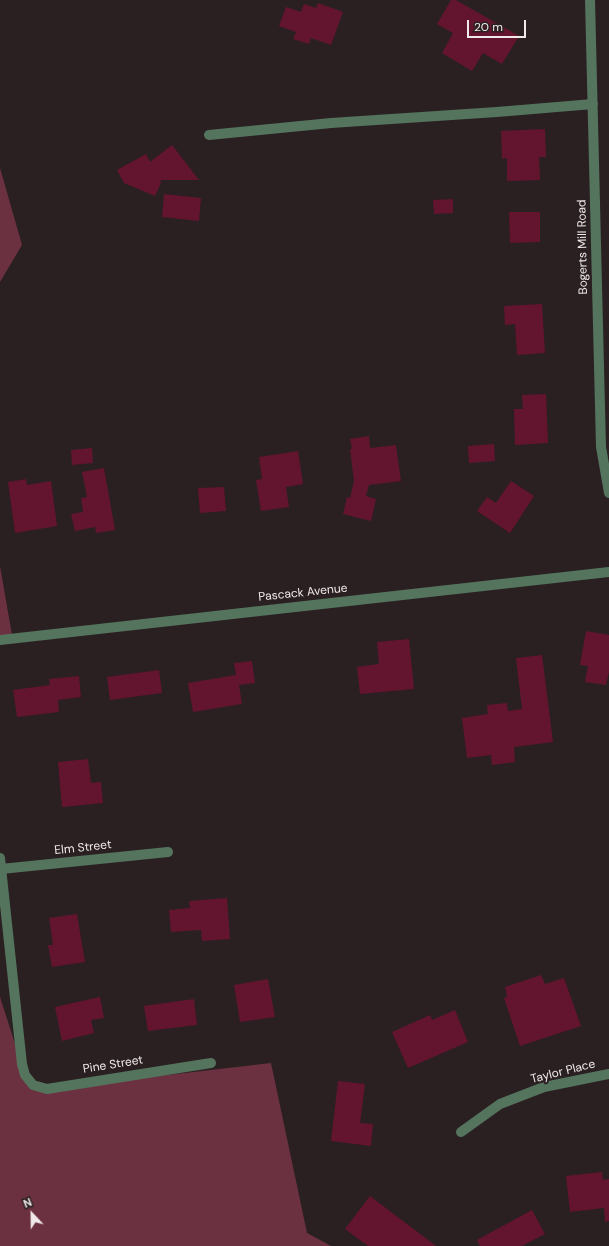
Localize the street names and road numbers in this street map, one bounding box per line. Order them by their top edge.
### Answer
street label: Bogerts Mill Road [575,199,591,295]
street label: Pascack Avenue [258,581,348,605]
street label: Elm Street [54,838,112,858]
street label: Pine Street [82,1053,144,1077]
street label: Taylor Place [529,1057,597,1087]

